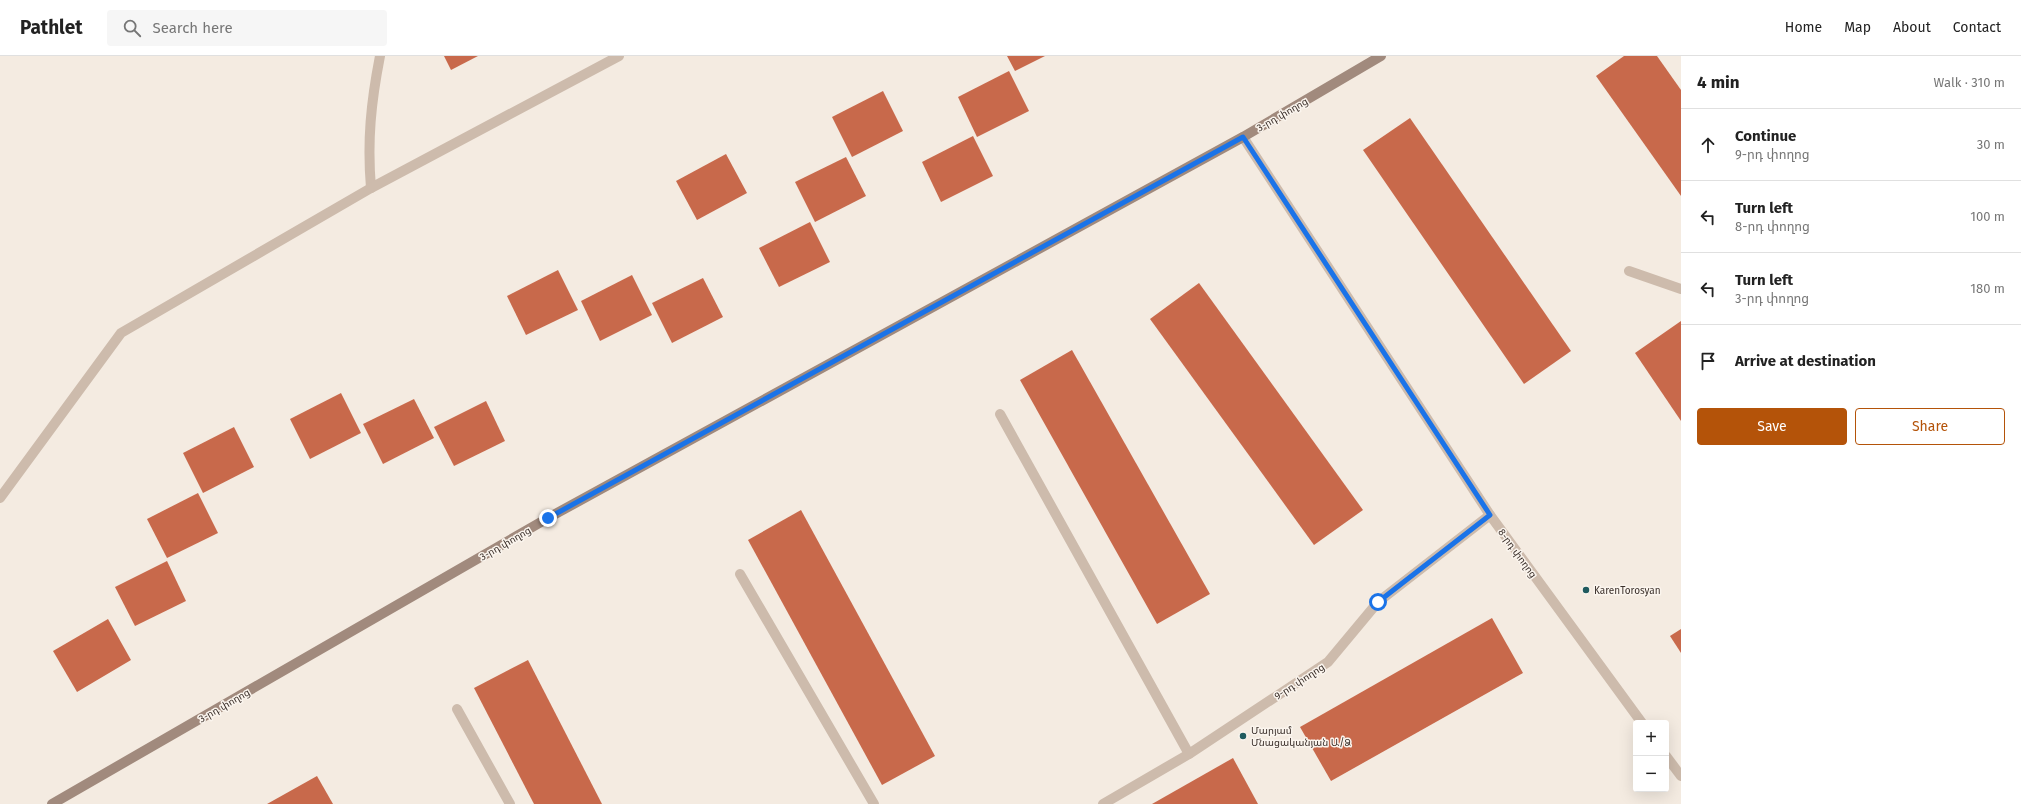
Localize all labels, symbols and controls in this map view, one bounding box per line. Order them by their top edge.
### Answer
search box [107,10,387,46]
text: Pathlet [20,16,83,39]
icon: search [121,17,143,39]
text: Search here [153,19,233,37]
text: Home [1785,19,1822,36]
text: Map [1844,19,1871,36]
text: About [1893,19,1931,36]
text: Contact [1953,19,2001,36]
text: 4 min [1697,72,1740,93]
text: Walk · 310 m [1934,75,2005,90]
street label: 3-րդ փողոց [1255,95,1310,134]
text: Continue [1735,127,1796,145]
icon: ahead [1697,134,1719,156]
text: 30 m [1977,137,2005,152]
text: 9-րդ փողոց [1735,147,1809,162]
text: Turn left [1735,199,1793,217]
icon: left [1697,206,1719,228]
text: 100 m [1970,209,2005,224]
text: 8-րդ փողոց [1735,219,1810,234]
text: Turn left [1735,271,1793,289]
icon: left [1697,278,1719,300]
text: 180 m [1970,281,2005,296]
text: 3-րդ փողոց [1735,291,1809,306]
icon: arrive [1697,350,1719,372]
text: Arrive at destination [1735,352,1876,370]
button: Save [1697,408,1847,445]
button: Share [1855,408,2005,445]
route end [539,509,557,527]
street label: 3-րդ փողոց [478,524,533,563]
street label: 8-րդ փողոց [1495,527,1539,580]
marker: KarenTorosyan [1581,585,1591,595]
place label: KarenTorosyan [1594,585,1661,597]
route start [1369,593,1387,611]
street label: 9-րդ փողոց [1272,661,1327,702]
street label: 3-րդ փողոց [197,686,252,725]
map controls [1633,720,1669,792]
button: + [1633,720,1669,756]
place label: Մարյամ Մնացականյան Ա/Ձ [1251,725,1351,749]
marker: Մարյամ Մնացականյան Ա/Ձ [1238,731,1248,741]
button: − [1633,756,1669,792]

